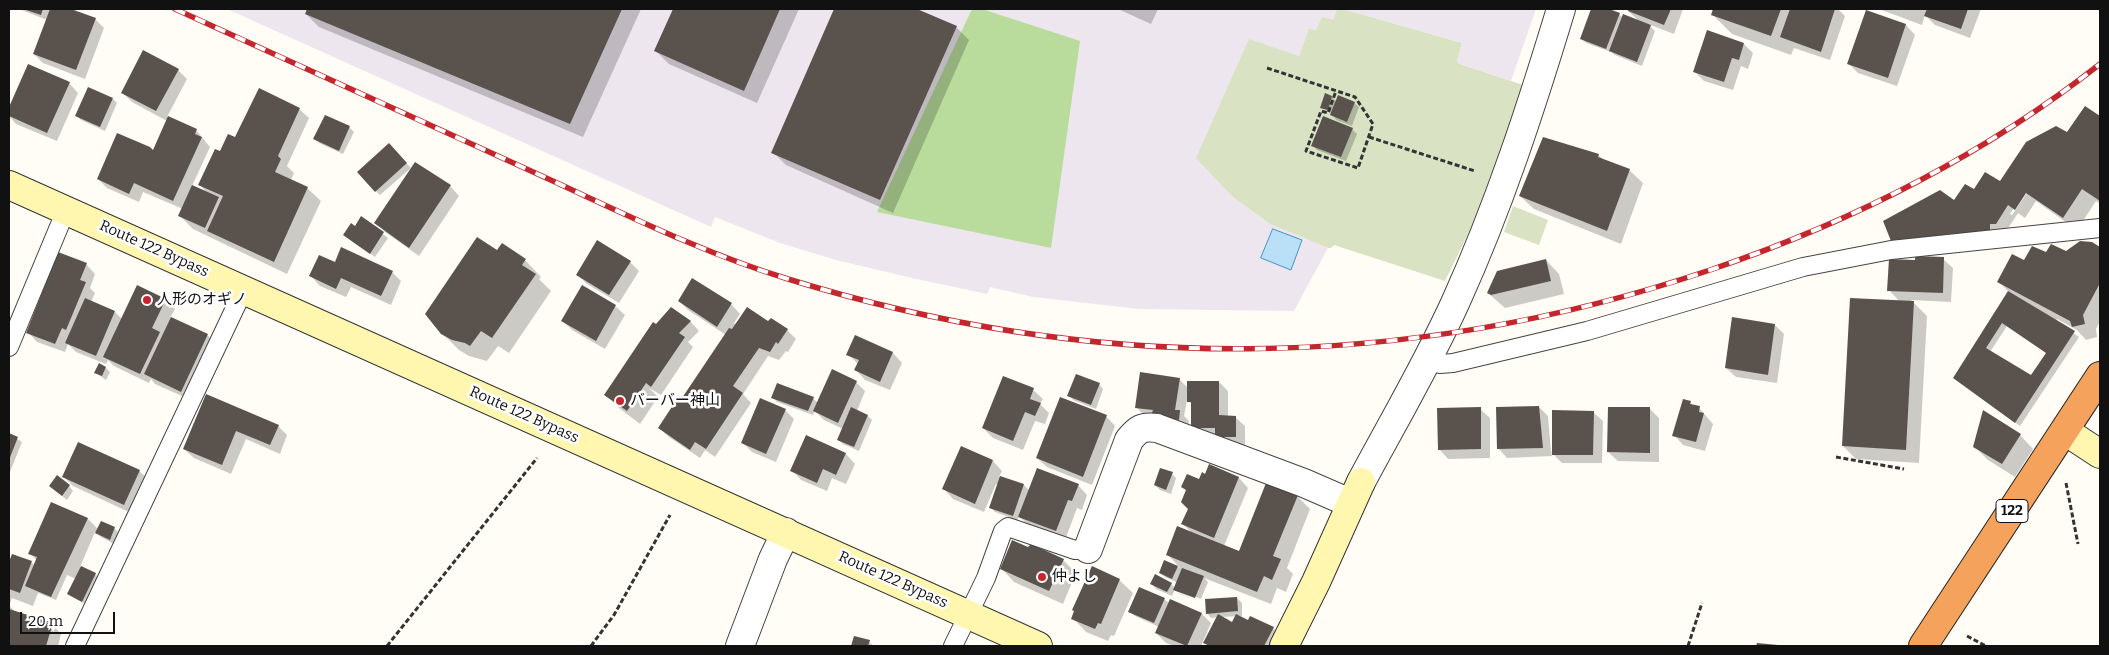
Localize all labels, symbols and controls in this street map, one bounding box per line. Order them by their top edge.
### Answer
street label: Route 122 Bypass [96,217,212,281]
place label: 人形のオギノ [157,291,247,309]
marker: 人形のオギノ [141,294,153,306]
street label: Route 122 Bypass [466,383,582,447]
place label: バーバー神山 [630,392,720,410]
marker: バーバー神山 [614,395,626,407]
road number: 122 [1996,500,2028,522]
street label: Route 122 Bypass [835,548,951,612]
place label: 仲よし [1052,568,1097,586]
marker: 仲よし [1036,571,1048,583]
scale bar [22,602,118,634]
text: 20 m [28,612,63,630]

